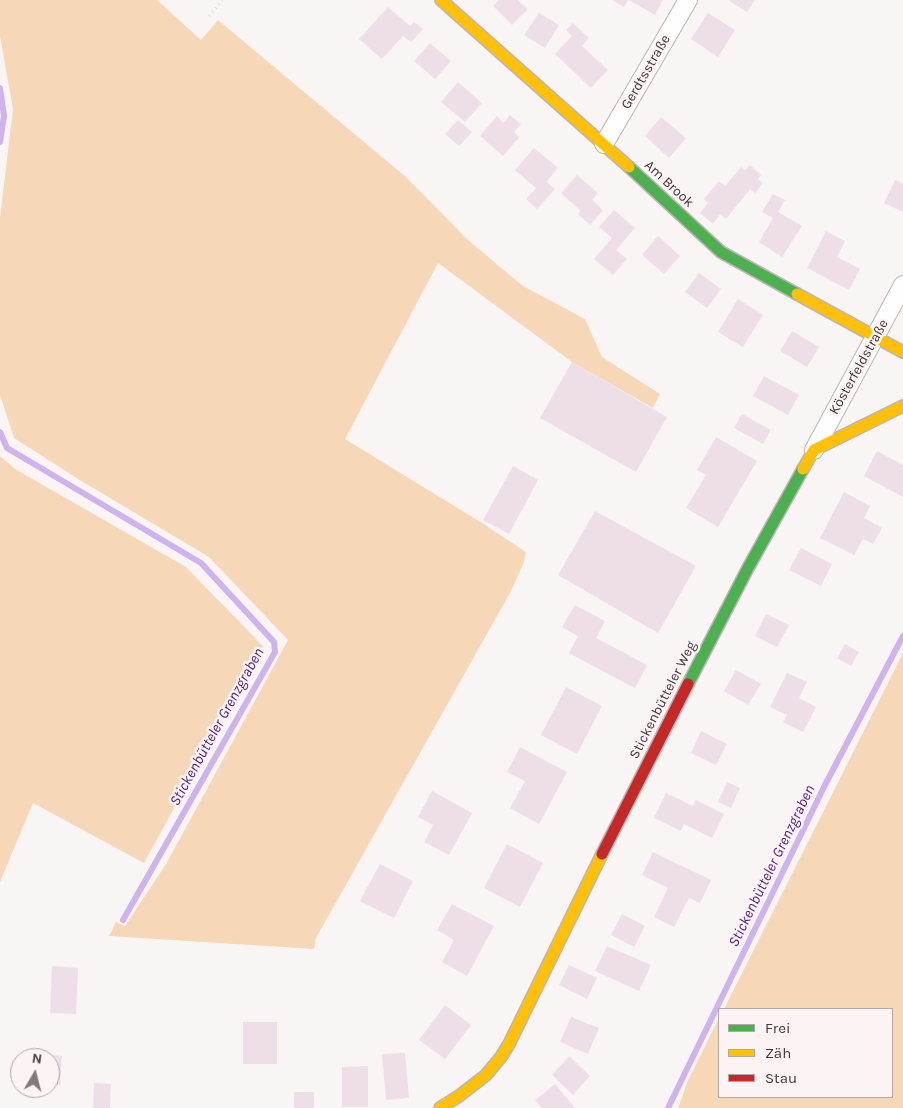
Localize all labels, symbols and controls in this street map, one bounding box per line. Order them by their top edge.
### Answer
street label: Gerdtsstraße [618,32,674,112]
street label: Am Brook [641,157,697,211]
street label: Kösterfeldstraße [826,316,892,418]
street label: Stickenbütteler Weg [626,638,700,762]
water label: Stickenbütteler Grenzgraben [166,645,268,809]
water label: Stickenbütteler Grenzgraben [725,782,819,950]
legend [718,1008,893,1098]
text: Frei [765,1019,790,1037]
text: Zäh [765,1044,791,1062]
north arrow [10,1048,60,1098]
text: N [31,1050,43,1068]
text: Stau [765,1069,797,1087]

